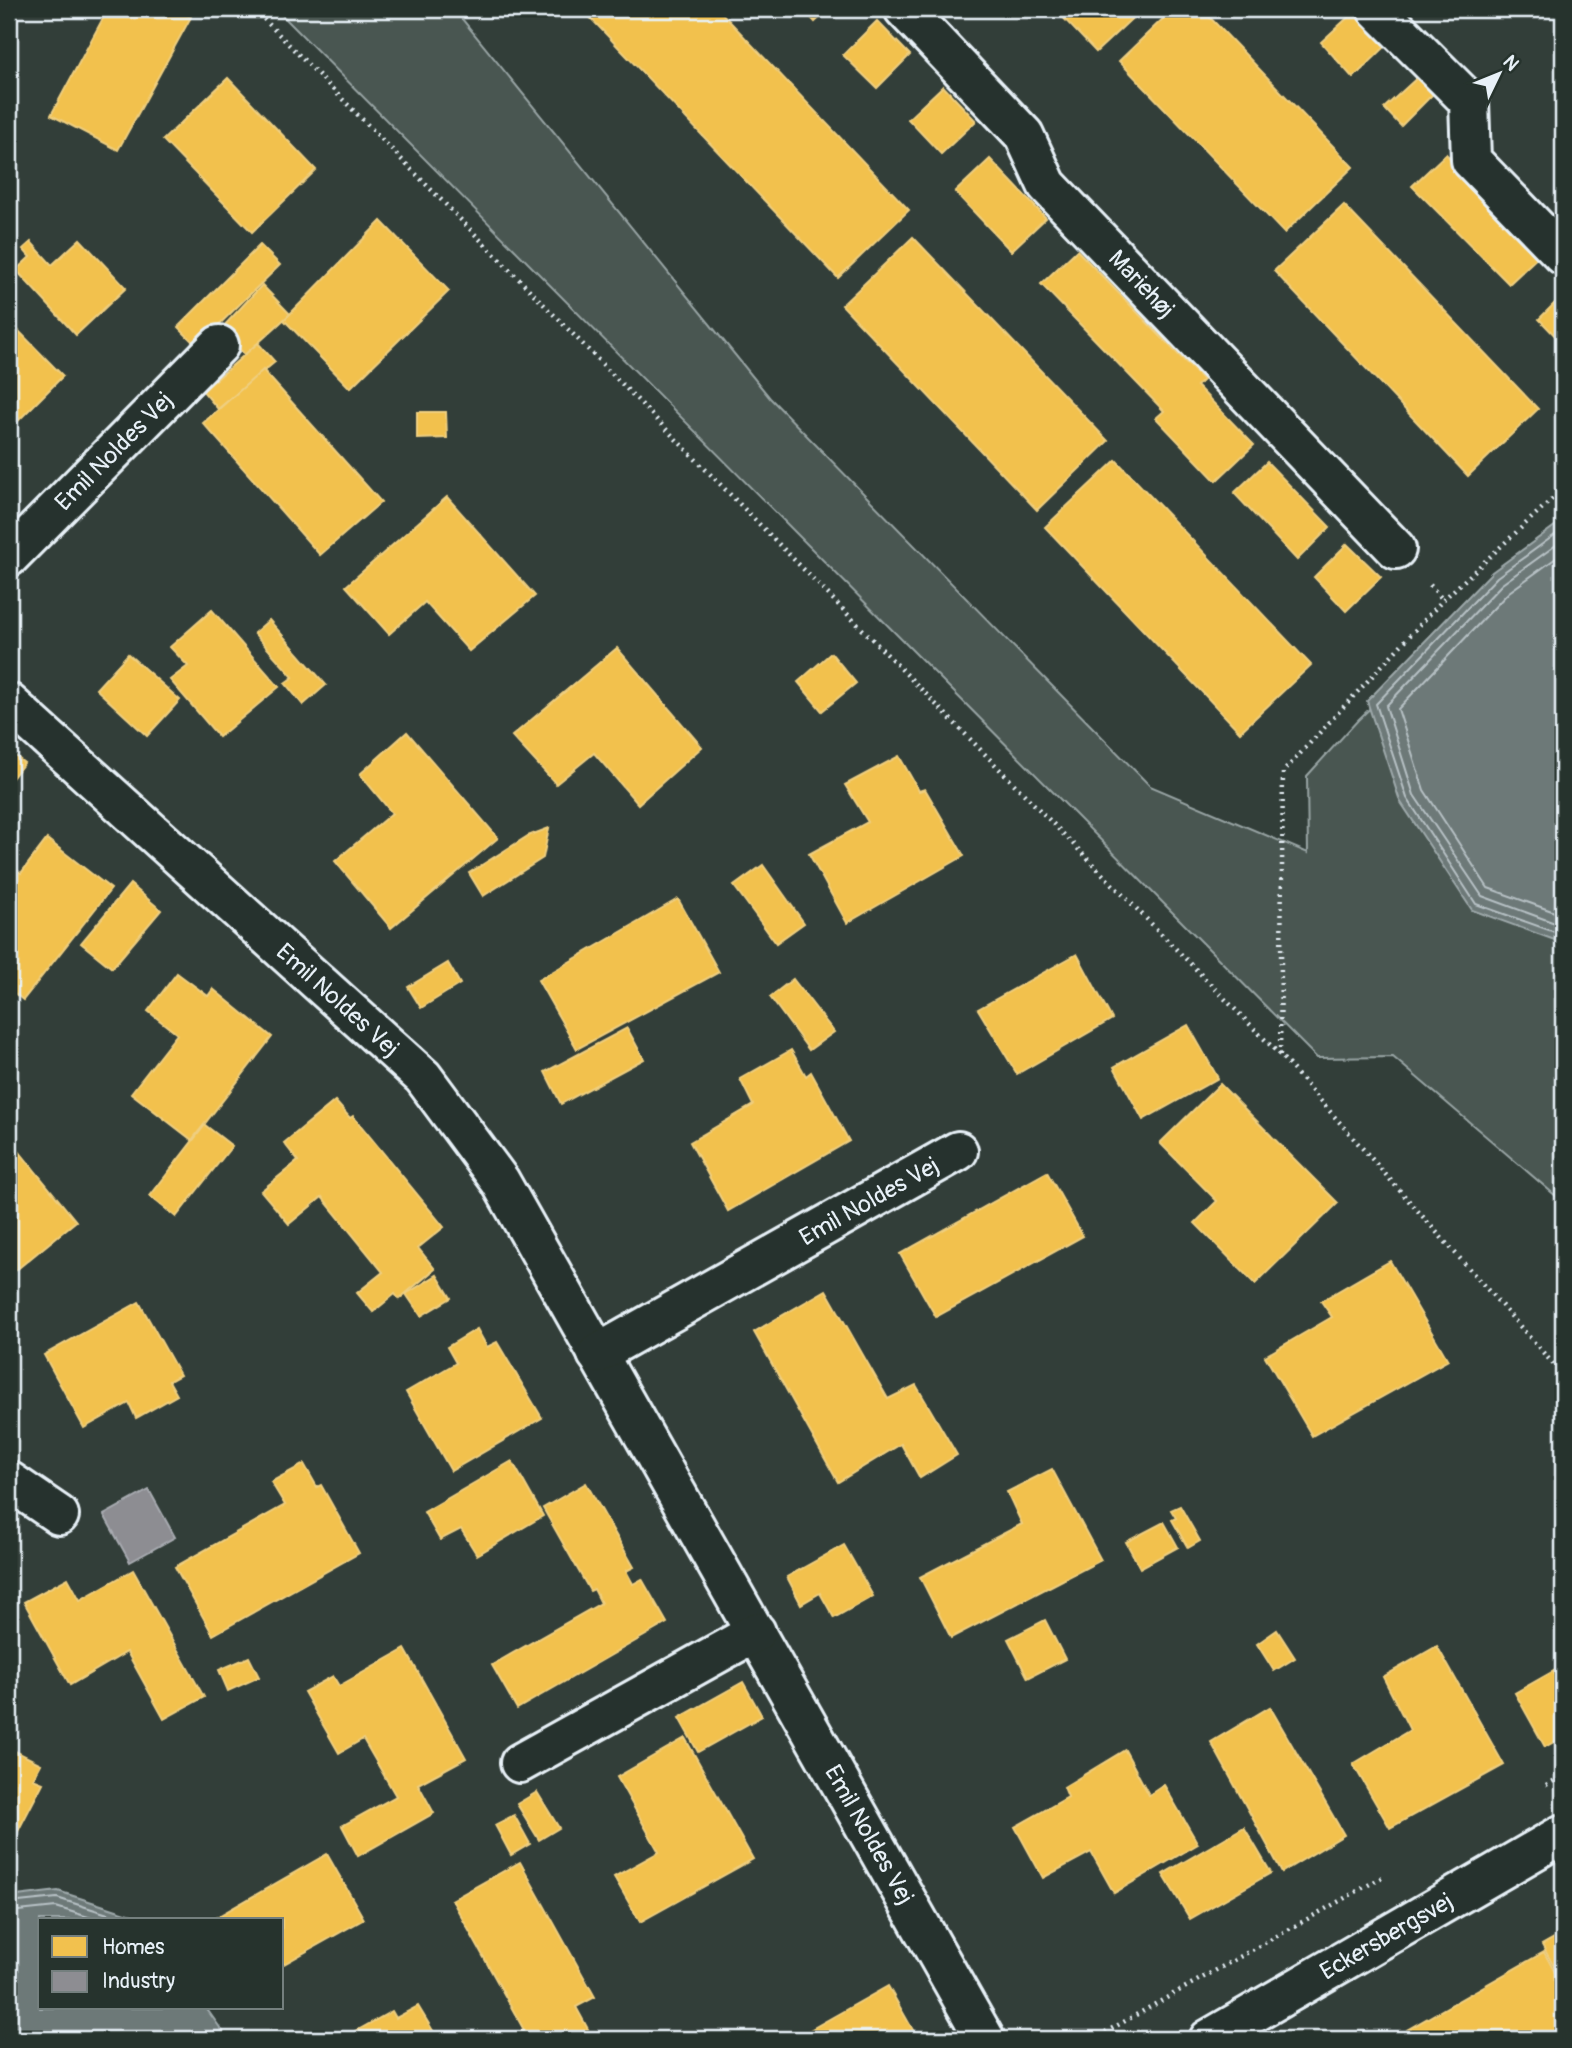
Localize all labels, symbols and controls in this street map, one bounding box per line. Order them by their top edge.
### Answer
north arrow [1464,38,1534,108]
text: N [1498,50,1524,76]
street label: Mariehøj [1103,244,1181,324]
street label: Emil Noldes Vej [49,386,179,517]
street label: Emil Noldes Vej [270,937,405,1063]
street label: Emil Noldes Vej [794,1150,944,1252]
street label: Emil Noldes Vej [819,1760,920,1909]
street label: Eckersbergsvej [1315,1886,1458,1986]
legend [38,1918,284,2010]
text: Homes [102,1934,165,1961]
text: Industry [102,1968,175,1995]

